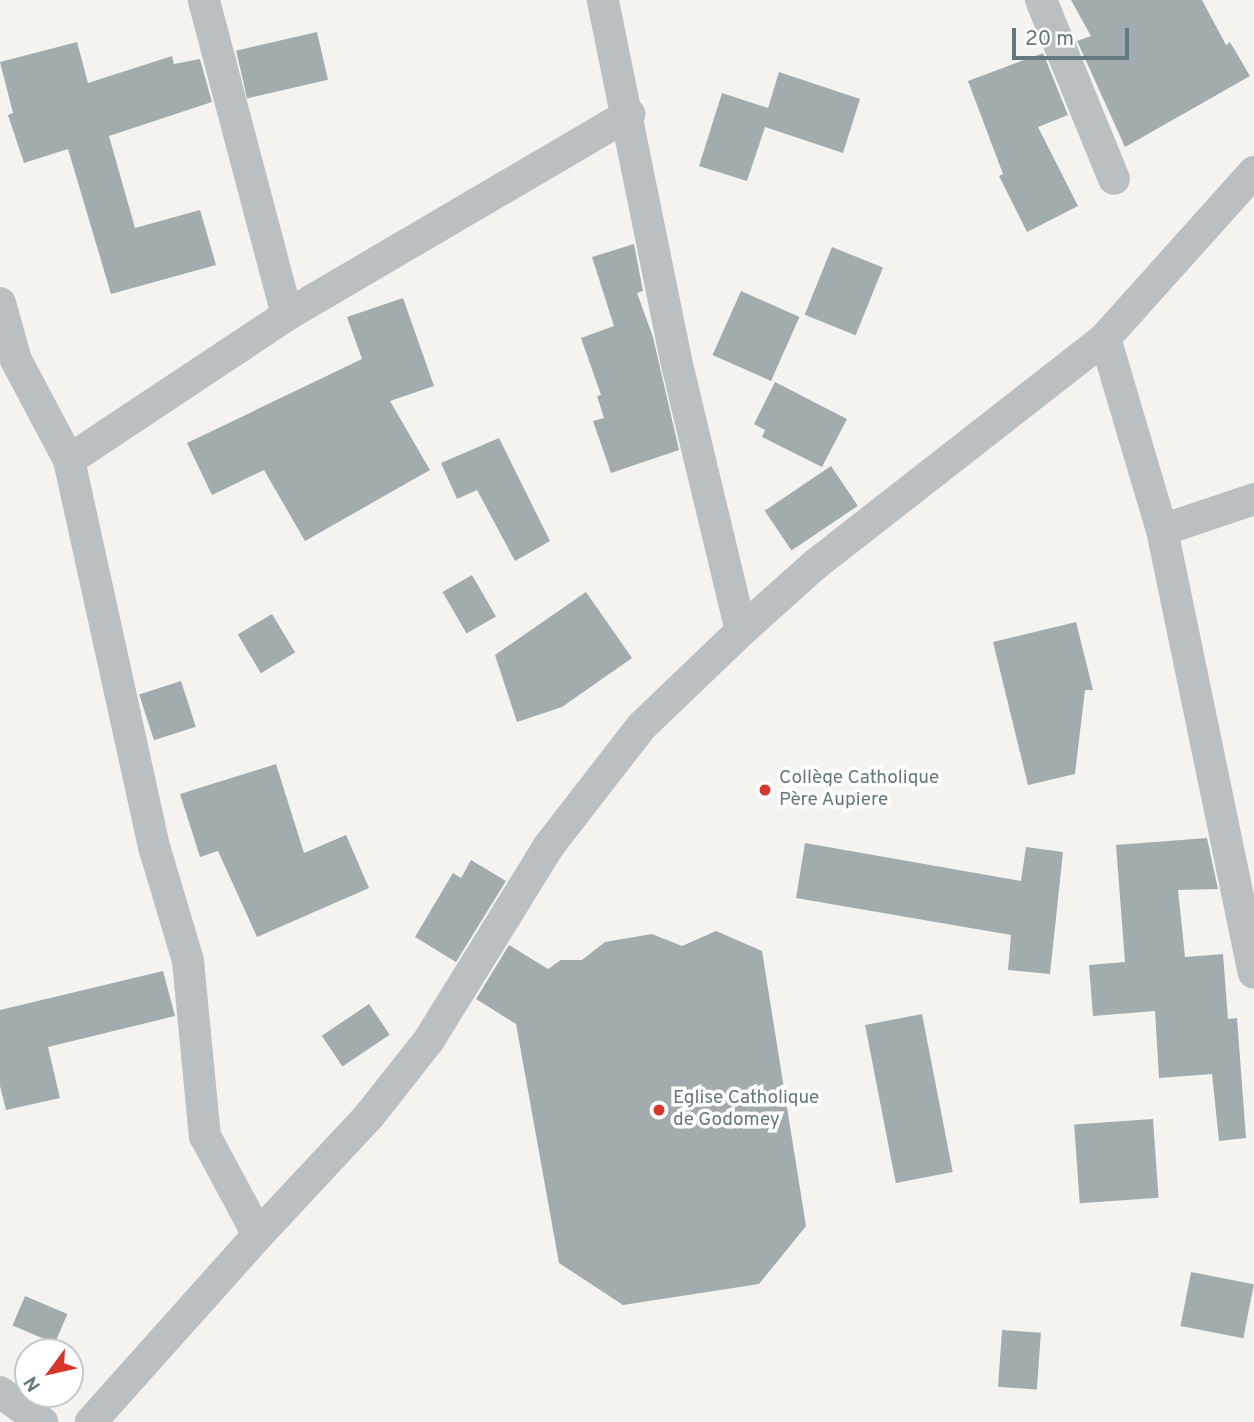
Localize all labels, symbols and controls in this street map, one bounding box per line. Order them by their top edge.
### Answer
scale bar [1016,14,1133,58]
text: 20 m [1025,26,1074,53]
place label: Collège Catholique Père Aupiere [779,768,939,812]
marker: Collège Catholique Père Aupiere [757,782,773,798]
place label: Eglise Catholique de Godomey [673,1088,819,1132]
marker: Eglise Catholique de Godomey [651,1102,667,1118]
north arrow [14,1338,84,1408]
text: N [19,1371,47,1396]

